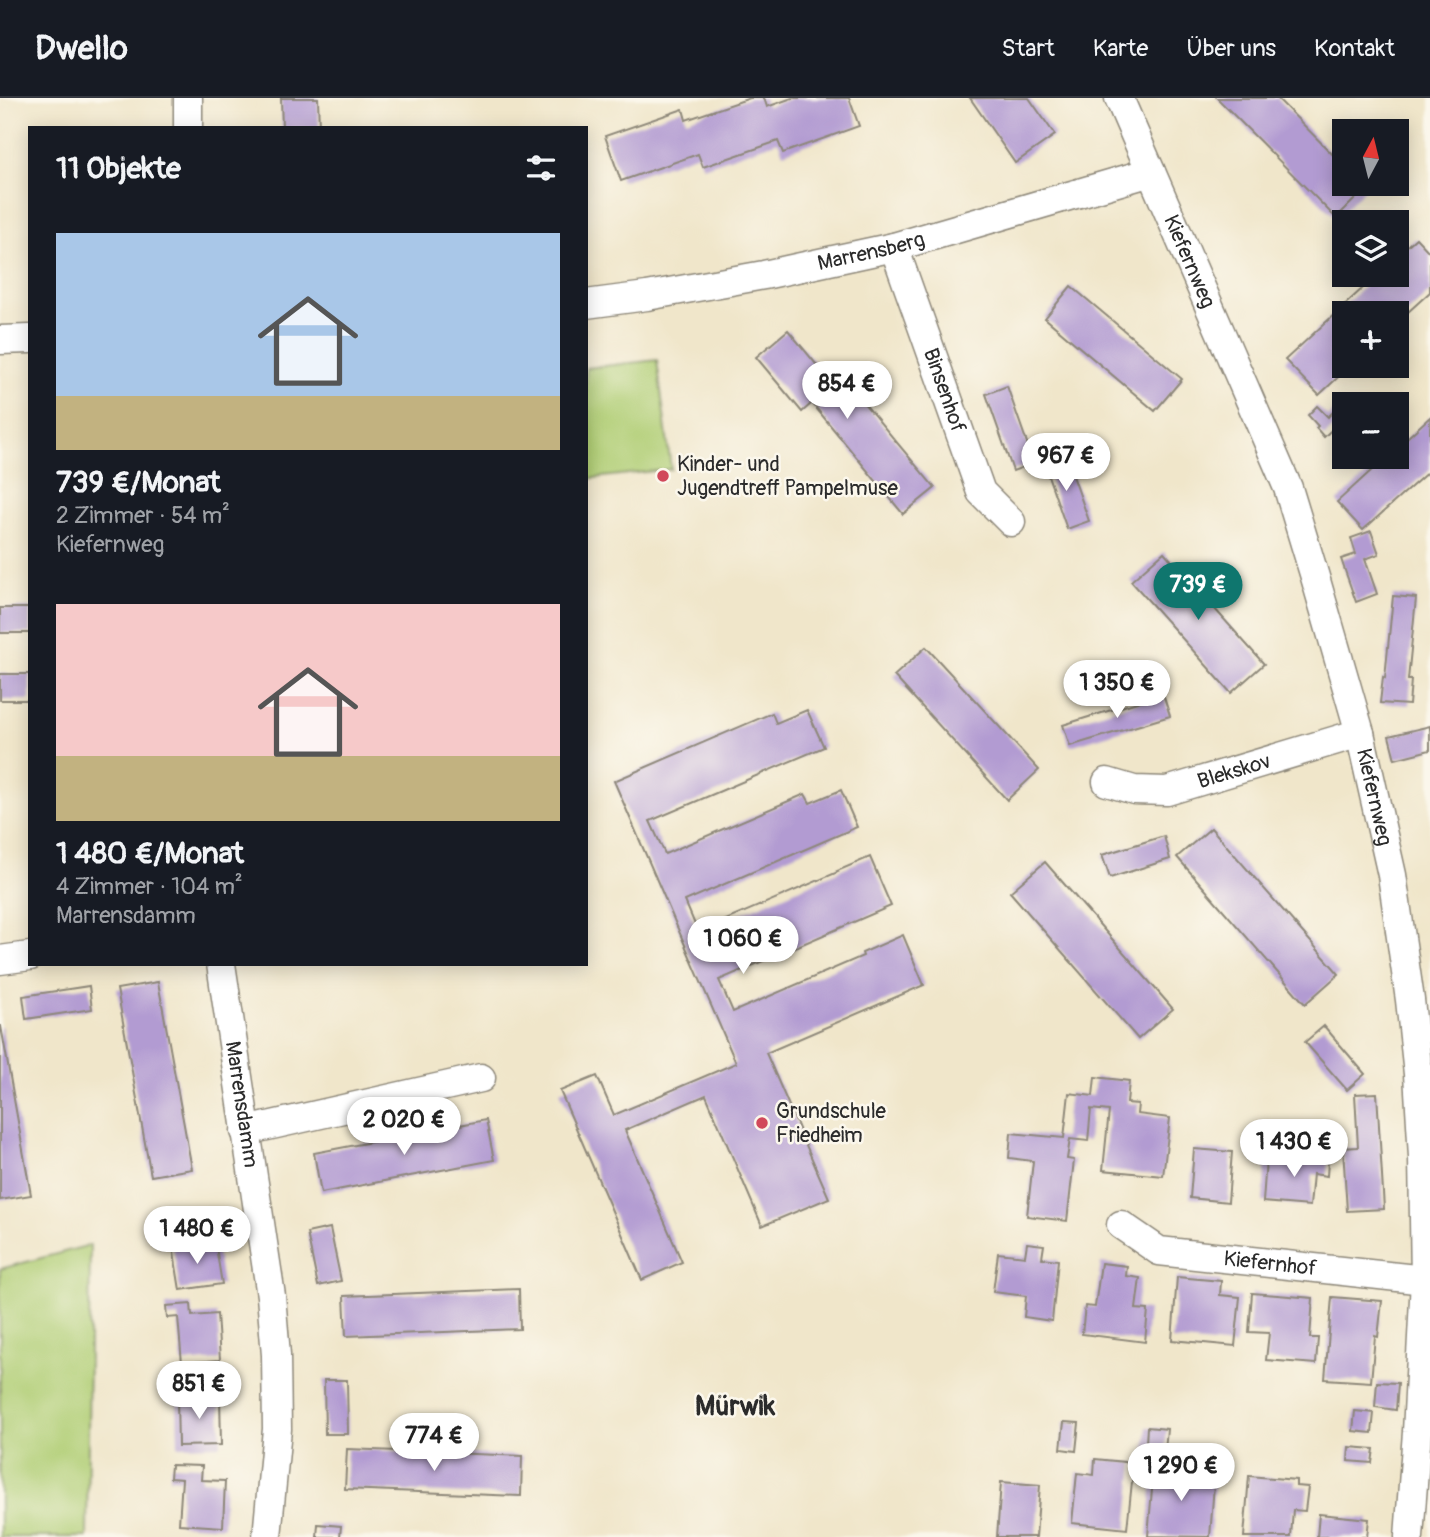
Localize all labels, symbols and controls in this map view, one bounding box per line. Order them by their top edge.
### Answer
text: Dwello [35,28,128,69]
text: Start [1002,34,1055,63]
text: Karte [1093,34,1148,63]
text: Über uns [1186,34,1276,63]
text: Kontakt [1314,34,1395,63]
north arrow [1332,119,1409,196]
map controls [1332,119,1409,469]
icon: filters [522,149,560,187]
text: 11 Objekte [56,150,181,187]
button: layers [1332,210,1409,287]
street label: Kiefernweg [1158,211,1222,312]
street label: Marrensberg [815,225,928,277]
icon: home [245,278,371,404]
button: + [1332,301,1409,378]
street label: Binsenhof [917,344,972,437]
pin: 854 € [798,362,896,421]
text: 854 € [818,369,876,398]
button: − [1332,392,1409,469]
pin: 967 € [1017,434,1115,493]
text: 967 € [1037,441,1095,470]
place label: Kinder- und Jugendtreff Pampelmuse [677,451,899,502]
text: 739 €/Monat [56,464,221,501]
marker: Kinder- und Jugendtreff Pampelmuse [655,468,671,484]
text: 2 Zimmer · 54 m² [56,501,230,530]
text: Kiefernweg [56,530,164,559]
pin: 739 € [1149,562,1247,622]
text: 739 € [1169,570,1227,599]
icon: home [245,649,371,775]
pin: 1 350 € [1052,660,1182,720]
text: 1 350 € [1079,668,1155,697]
street label: Kiefernweg [1350,746,1398,848]
street label: Blekskov [1194,747,1274,795]
text: 1 480 €/Monat [56,835,244,872]
text: 4 Zimmer · 104 m² [56,872,243,901]
text: Marrensdamm [56,901,196,930]
pin: 1 060 € [678,916,808,976]
text: 1 060 € [704,924,782,953]
street label: Marrensdamm [219,1039,265,1170]
pin: 2 020 € [339,1098,469,1157]
place label: Grundschule Friedheim [776,1098,887,1149]
text: 2 020 € [363,1105,445,1134]
marker: Grundschule Friedheim [754,1115,770,1131]
pin: 1 430 € [1229,1119,1359,1179]
text: 1 430 € [1256,1127,1332,1156]
pin: 1 480 € [132,1206,262,1266]
text: 1 480 € [160,1214,234,1243]
street label: Kiefernhof [1222,1245,1319,1282]
pin: 851 € [150,1362,248,1421]
text: 851 € [172,1369,226,1398]
district label: Mürwik [695,1389,775,1424]
pin: 774 € [385,1414,483,1473]
text: 774 € [405,1421,463,1450]
pin: 1 290 € [1116,1444,1246,1503]
text: 1 290 € [1144,1451,1218,1480]

